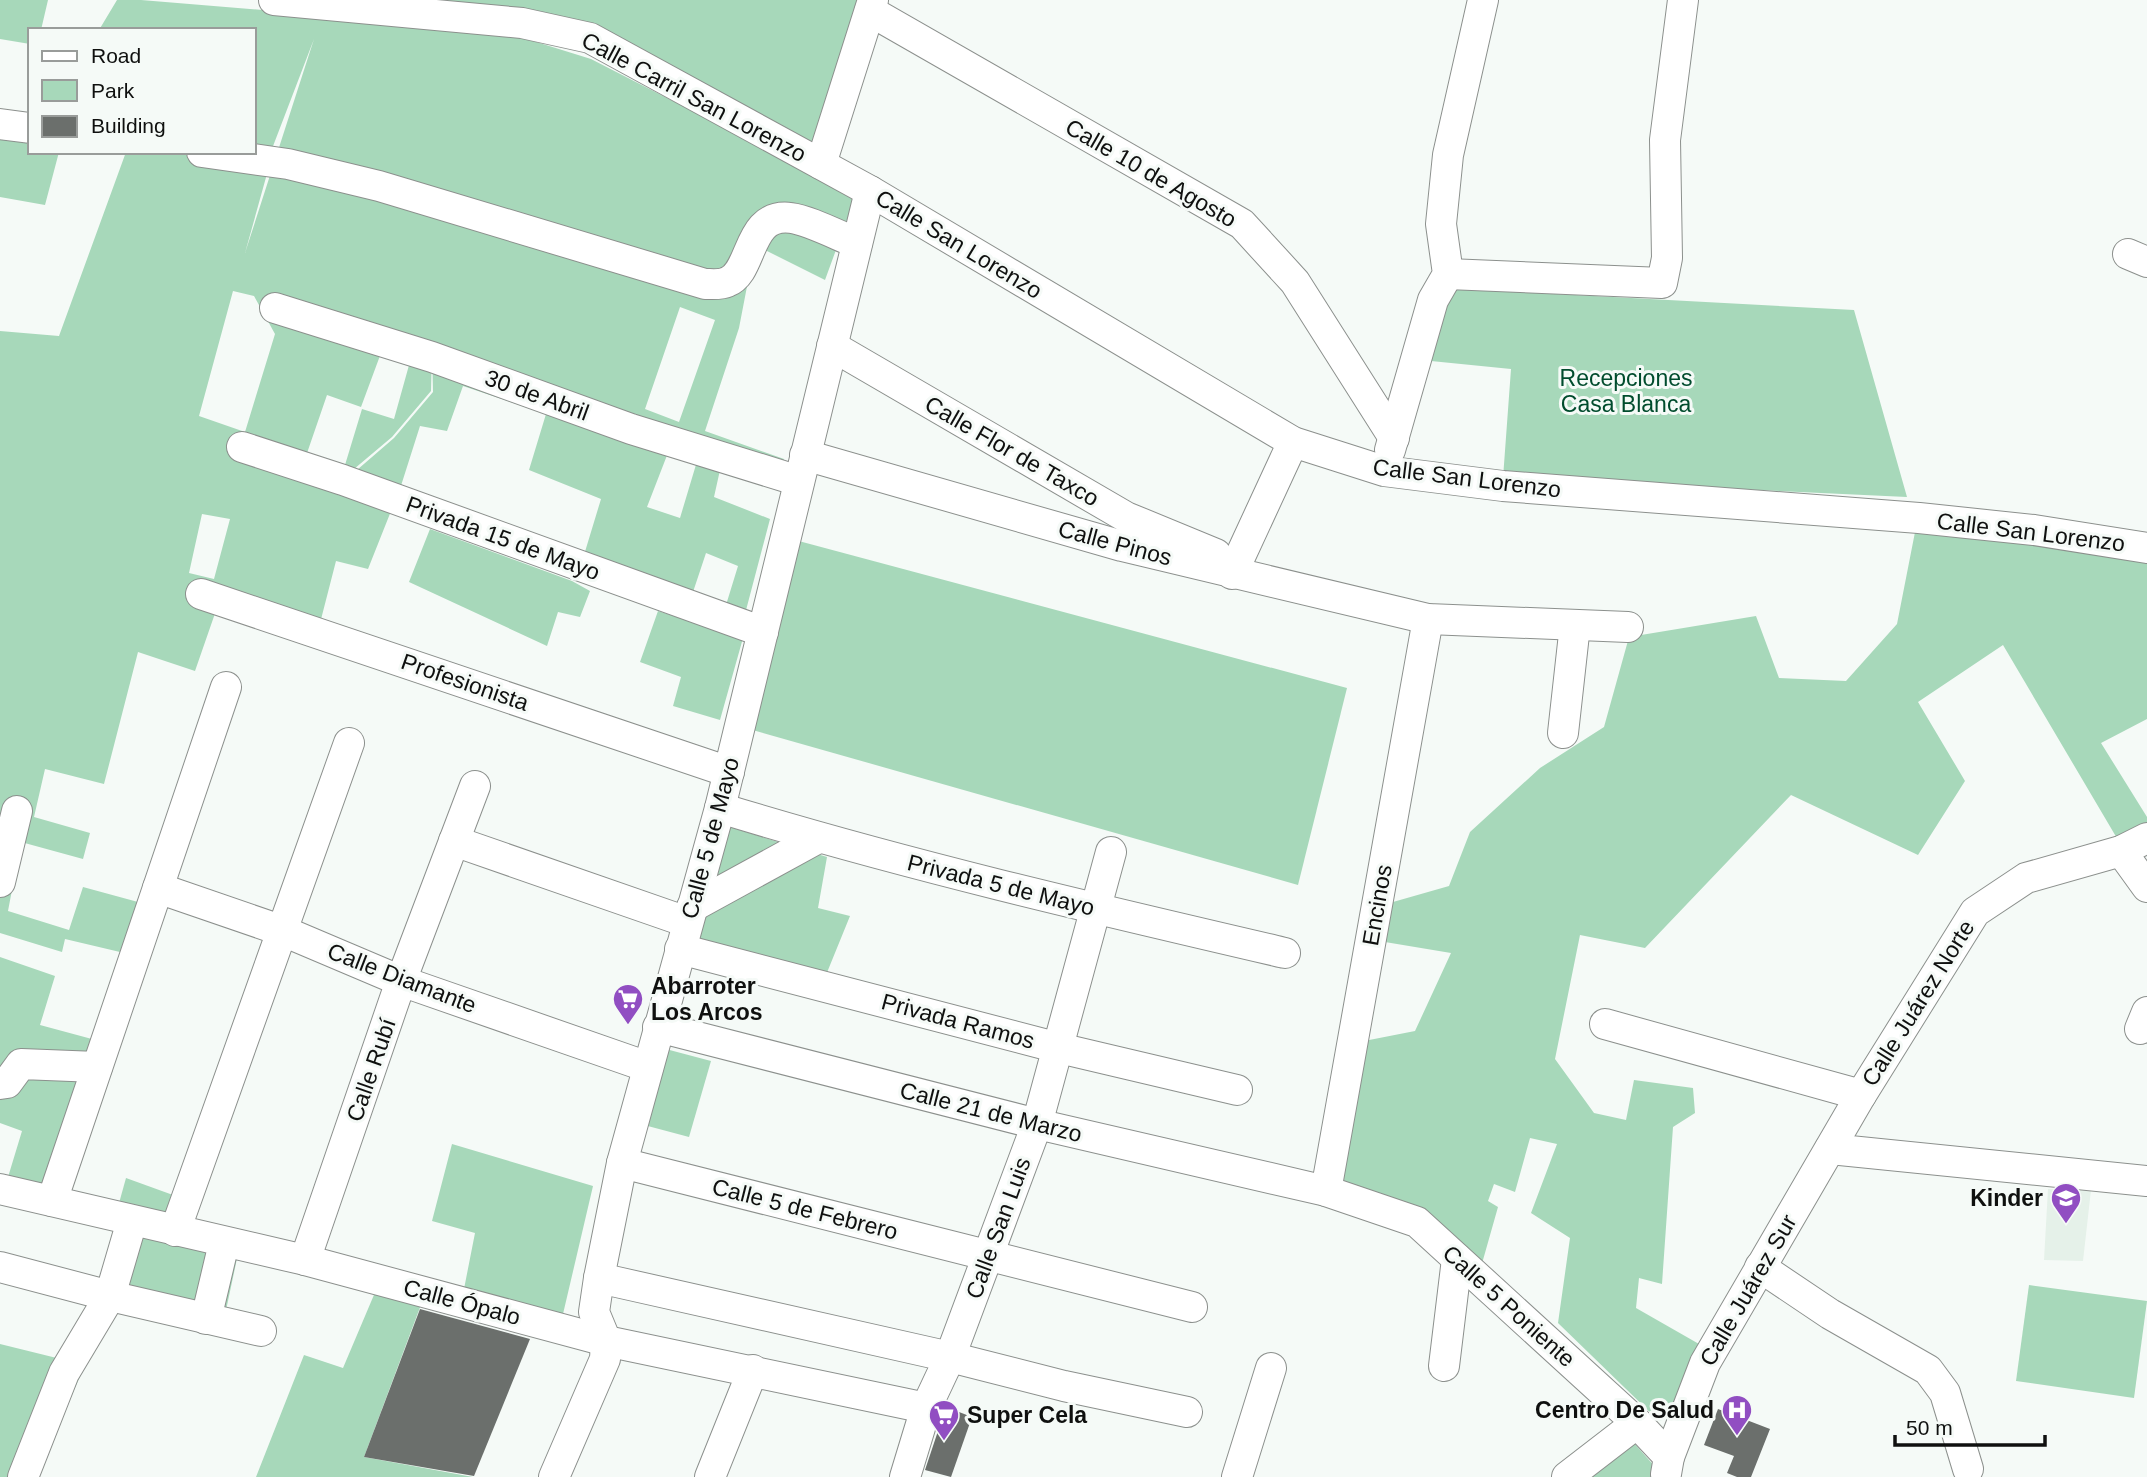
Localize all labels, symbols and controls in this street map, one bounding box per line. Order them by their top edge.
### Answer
street label: Calle Carril San Lorenzo [577,27,811,167]
legend [28,28,256,154]
text: Road [91,44,141,67]
text: Park [91,79,135,102]
street label: Calle 10 de Agosto [1061,113,1241,233]
text: Building [91,114,166,137]
street label: Calle San Lorenzo [871,184,1047,304]
street label: 30 de Abril [481,364,593,426]
park label: Recepciones Casa Blanca [1560,365,1692,417]
street label: Calle Flor de Taxco [920,391,1104,511]
street label: Calle San Lorenzo [1372,454,1562,502]
street label: Privada 15 de Mayo [402,491,604,585]
street label: Calle San Lorenzo [1936,508,2126,556]
street label: Calle Pinos [1055,515,1175,571]
street label: Profesionista [398,648,532,716]
street label: Calle 5 de Mayo [676,754,744,922]
street label: Privada 5 de Mayo [905,849,1097,921]
street label: Encinos [1357,862,1397,948]
street label: Calle Juárez Norte [1857,915,1979,1091]
street label: Calle Diamante [324,938,480,1018]
place label: Abarroter Los Arcos [651,973,763,1025]
supermarket icon: Abarroter Los Arcos [611,982,645,1026]
street label: Privada Ramos [879,988,1037,1054]
street label: Calle Rubí [341,1014,401,1125]
street label: Calle 21 de Marzo [897,1077,1085,1147]
street label: Calle San Luis [960,1154,1036,1302]
street label: Calle 5 de Febrero [709,1173,901,1245]
school or university icon: Kinder [2049,1181,2083,1225]
place label: Kinder [1970,1185,2043,1211]
street label: Calle Juárez Sur [1694,1210,1802,1370]
street label: Calle 5 Poniente [1438,1240,1580,1372]
street label: Calle Ópalo [401,1274,523,1330]
hospital icon: Centro De Salud [1720,1393,1754,1437]
place label: Centro De Salud [1535,1397,1714,1423]
supermarket icon: Super Cela [927,1398,961,1442]
place label: Super Cela [967,1402,1087,1428]
scale bar [1895,1404,2046,1448]
text: 50 m [1906,1416,1953,1439]

